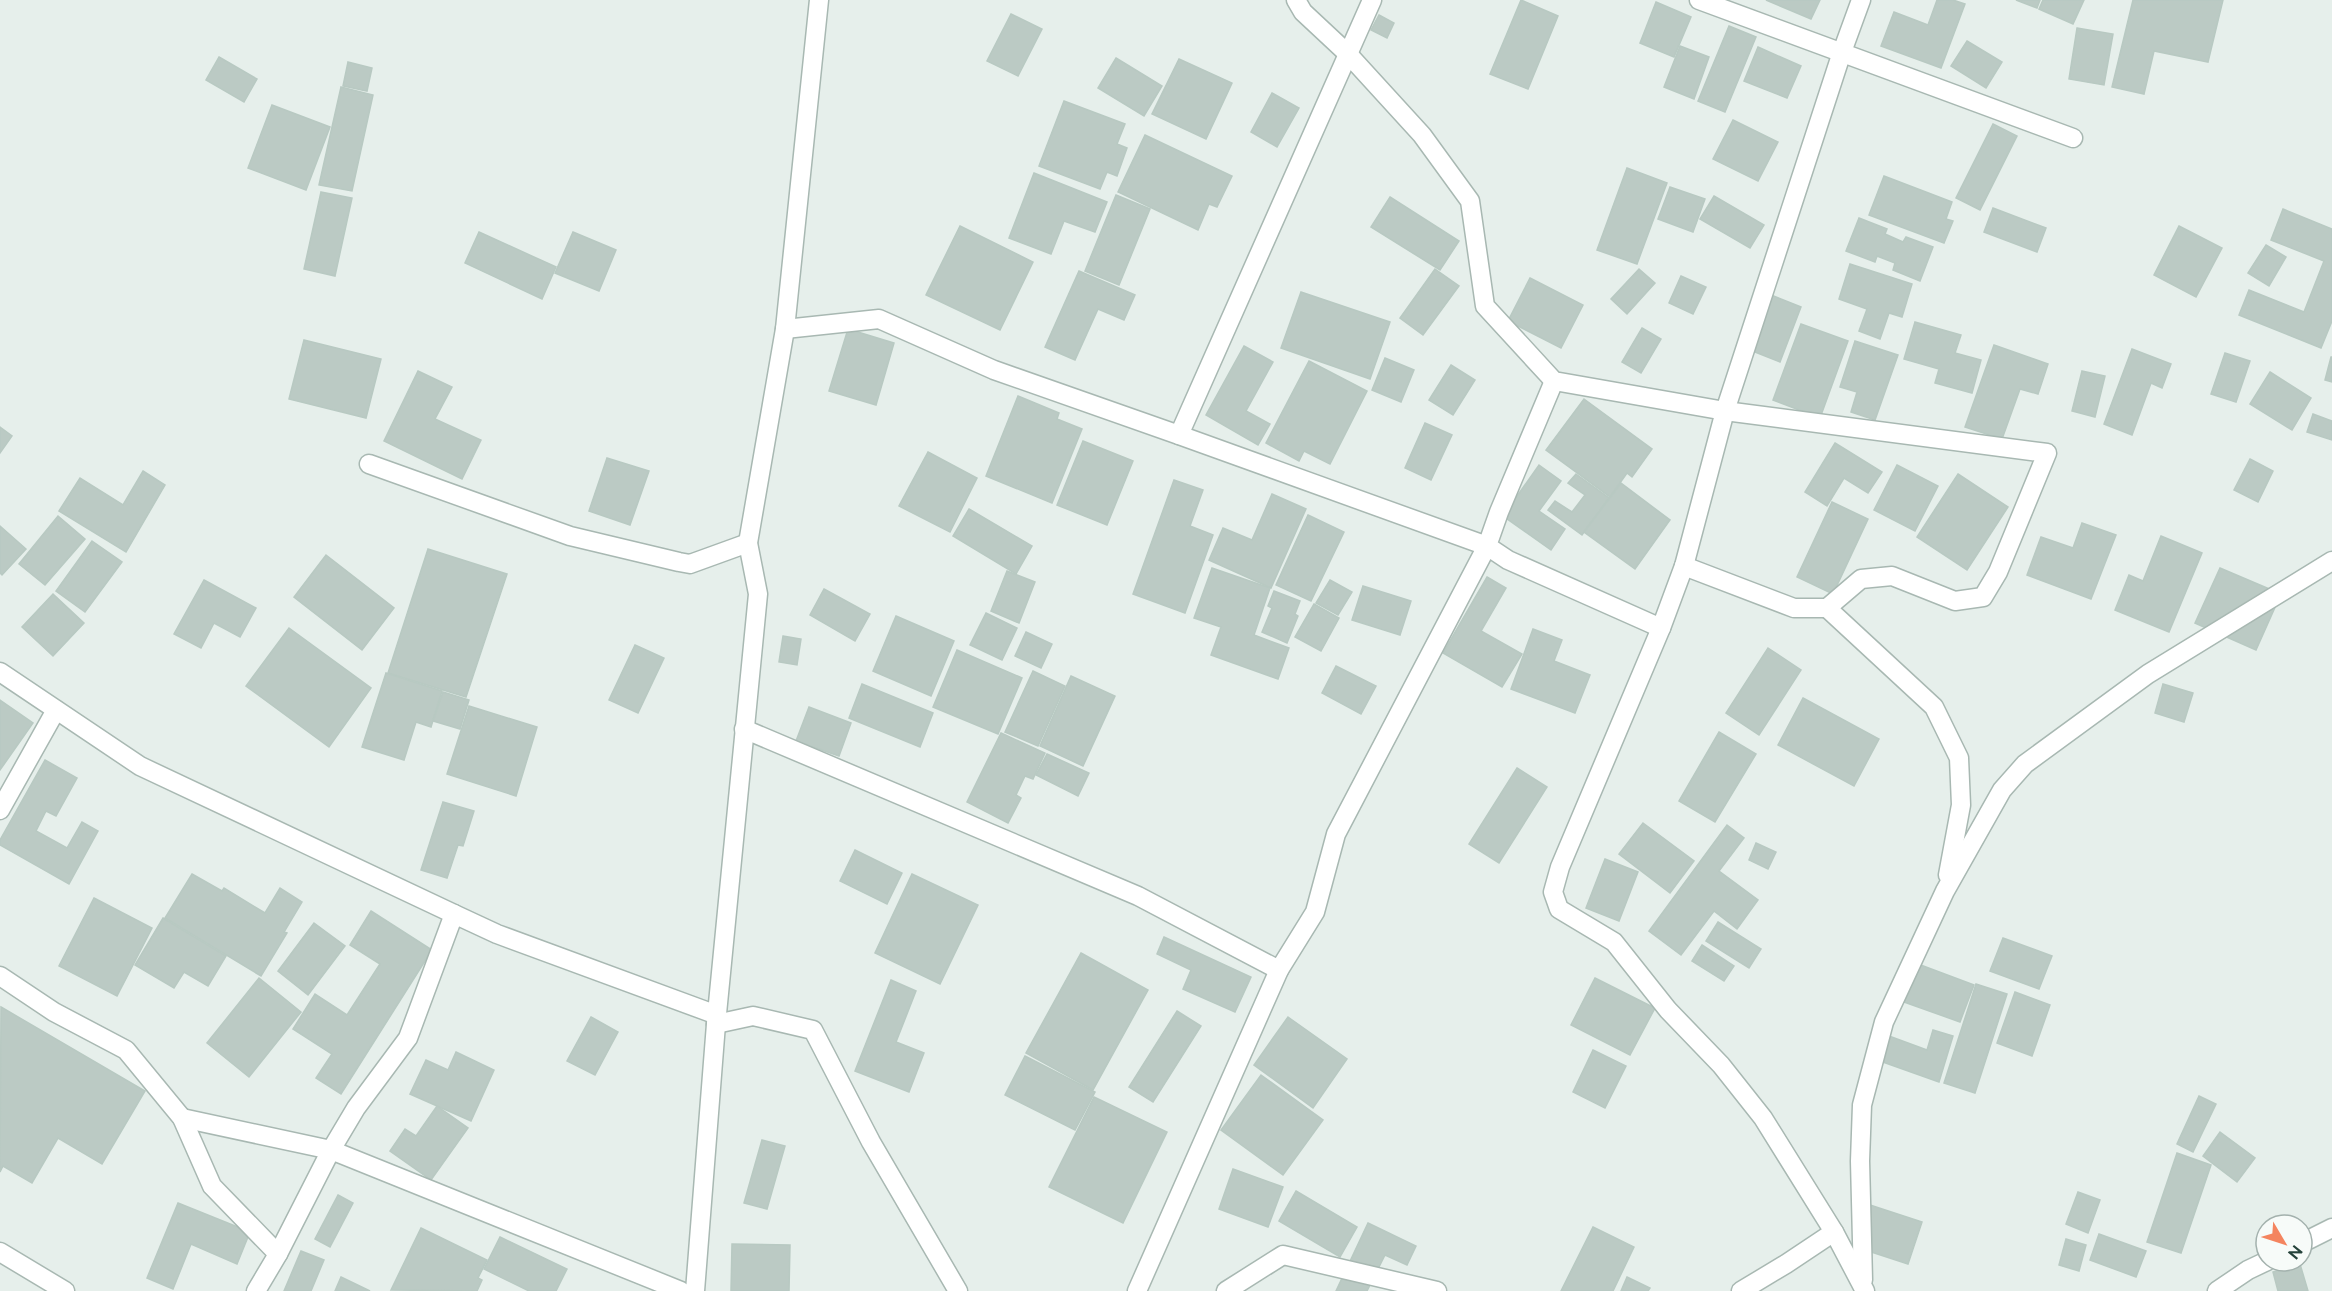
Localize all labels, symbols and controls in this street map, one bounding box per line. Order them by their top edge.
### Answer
north arrow [2254,1213,2314,1273]
text: N [2284,1241,2306,1263]

